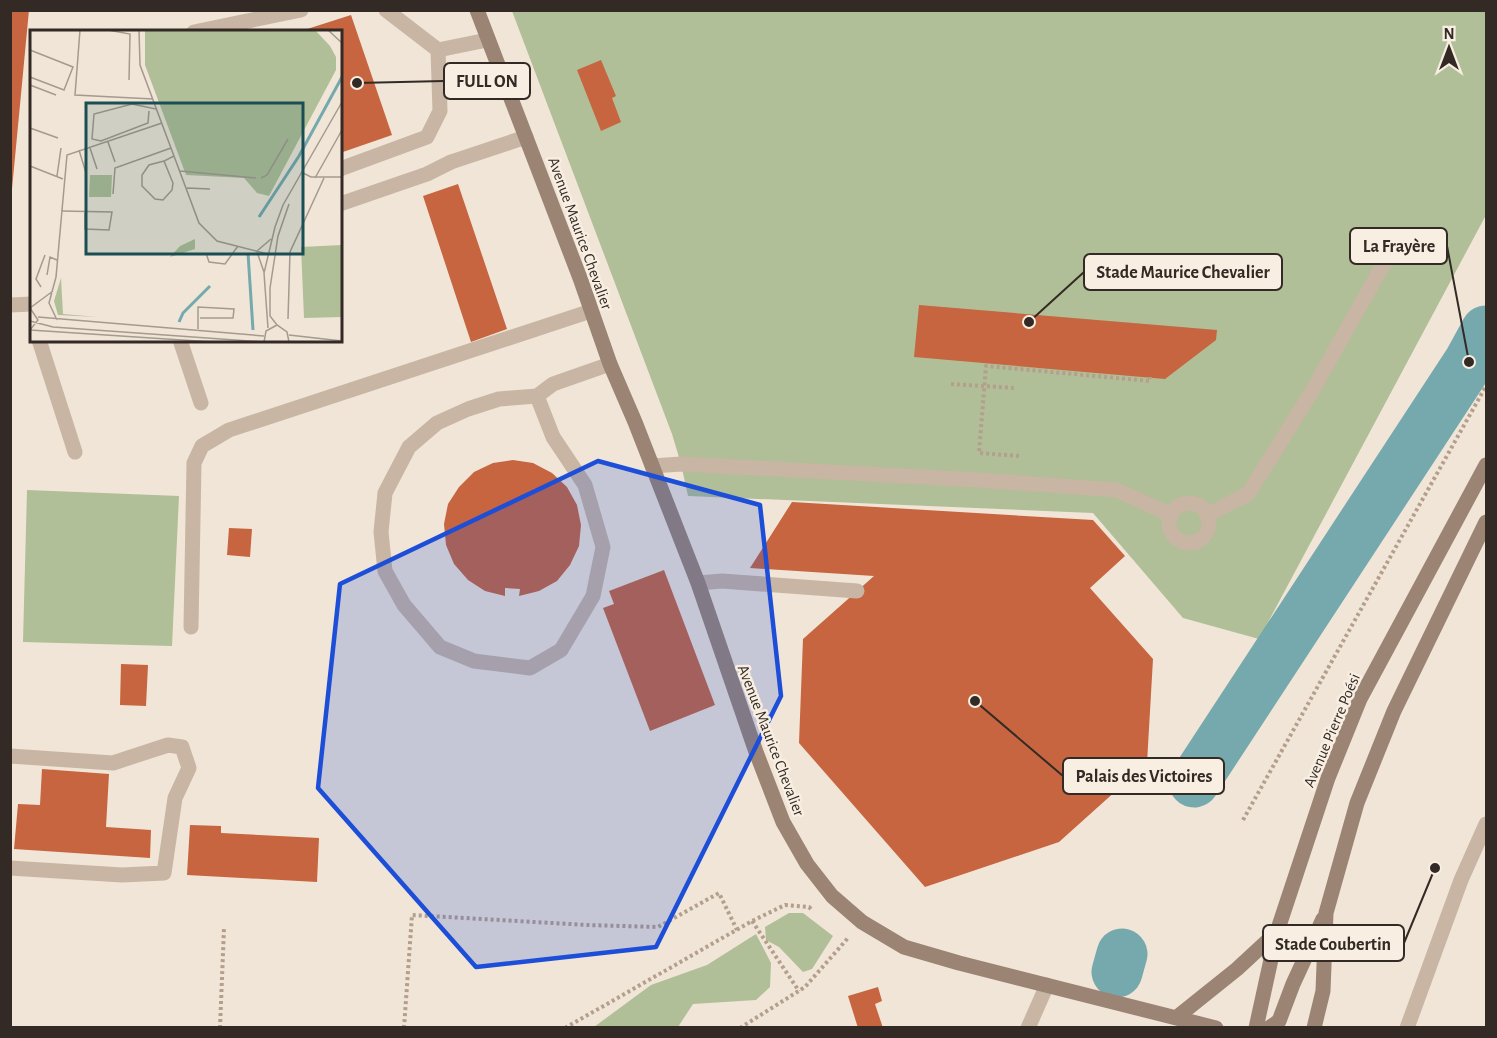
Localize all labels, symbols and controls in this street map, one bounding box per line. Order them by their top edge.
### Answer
north arrow [1419,18,1479,78]
text: N [1443,26,1455,42]
inset map [30,30,342,342]
callout: FULL ON [444,63,530,99]
text: FULL ON [456,73,518,91]
street label: Avenue Maurice Chevalier [545,155,615,312]
callout: La Frayère [1350,228,1447,264]
text: La Frayère [1363,238,1435,256]
callout: Stade Maurice Chevalier [1084,254,1282,290]
text: Stade Maurice Chevalier [1096,264,1271,282]
street label: Avenue Maurice Chevalier [735,663,808,819]
street label: Avenue Pierre Poési [1301,671,1363,790]
callout: Palais des Victoires [1063,758,1224,794]
text: Palais des Victoires [1076,768,1213,786]
callout: Stade Coubertin [1263,925,1404,961]
text: Stade Coubertin [1275,936,1391,954]

